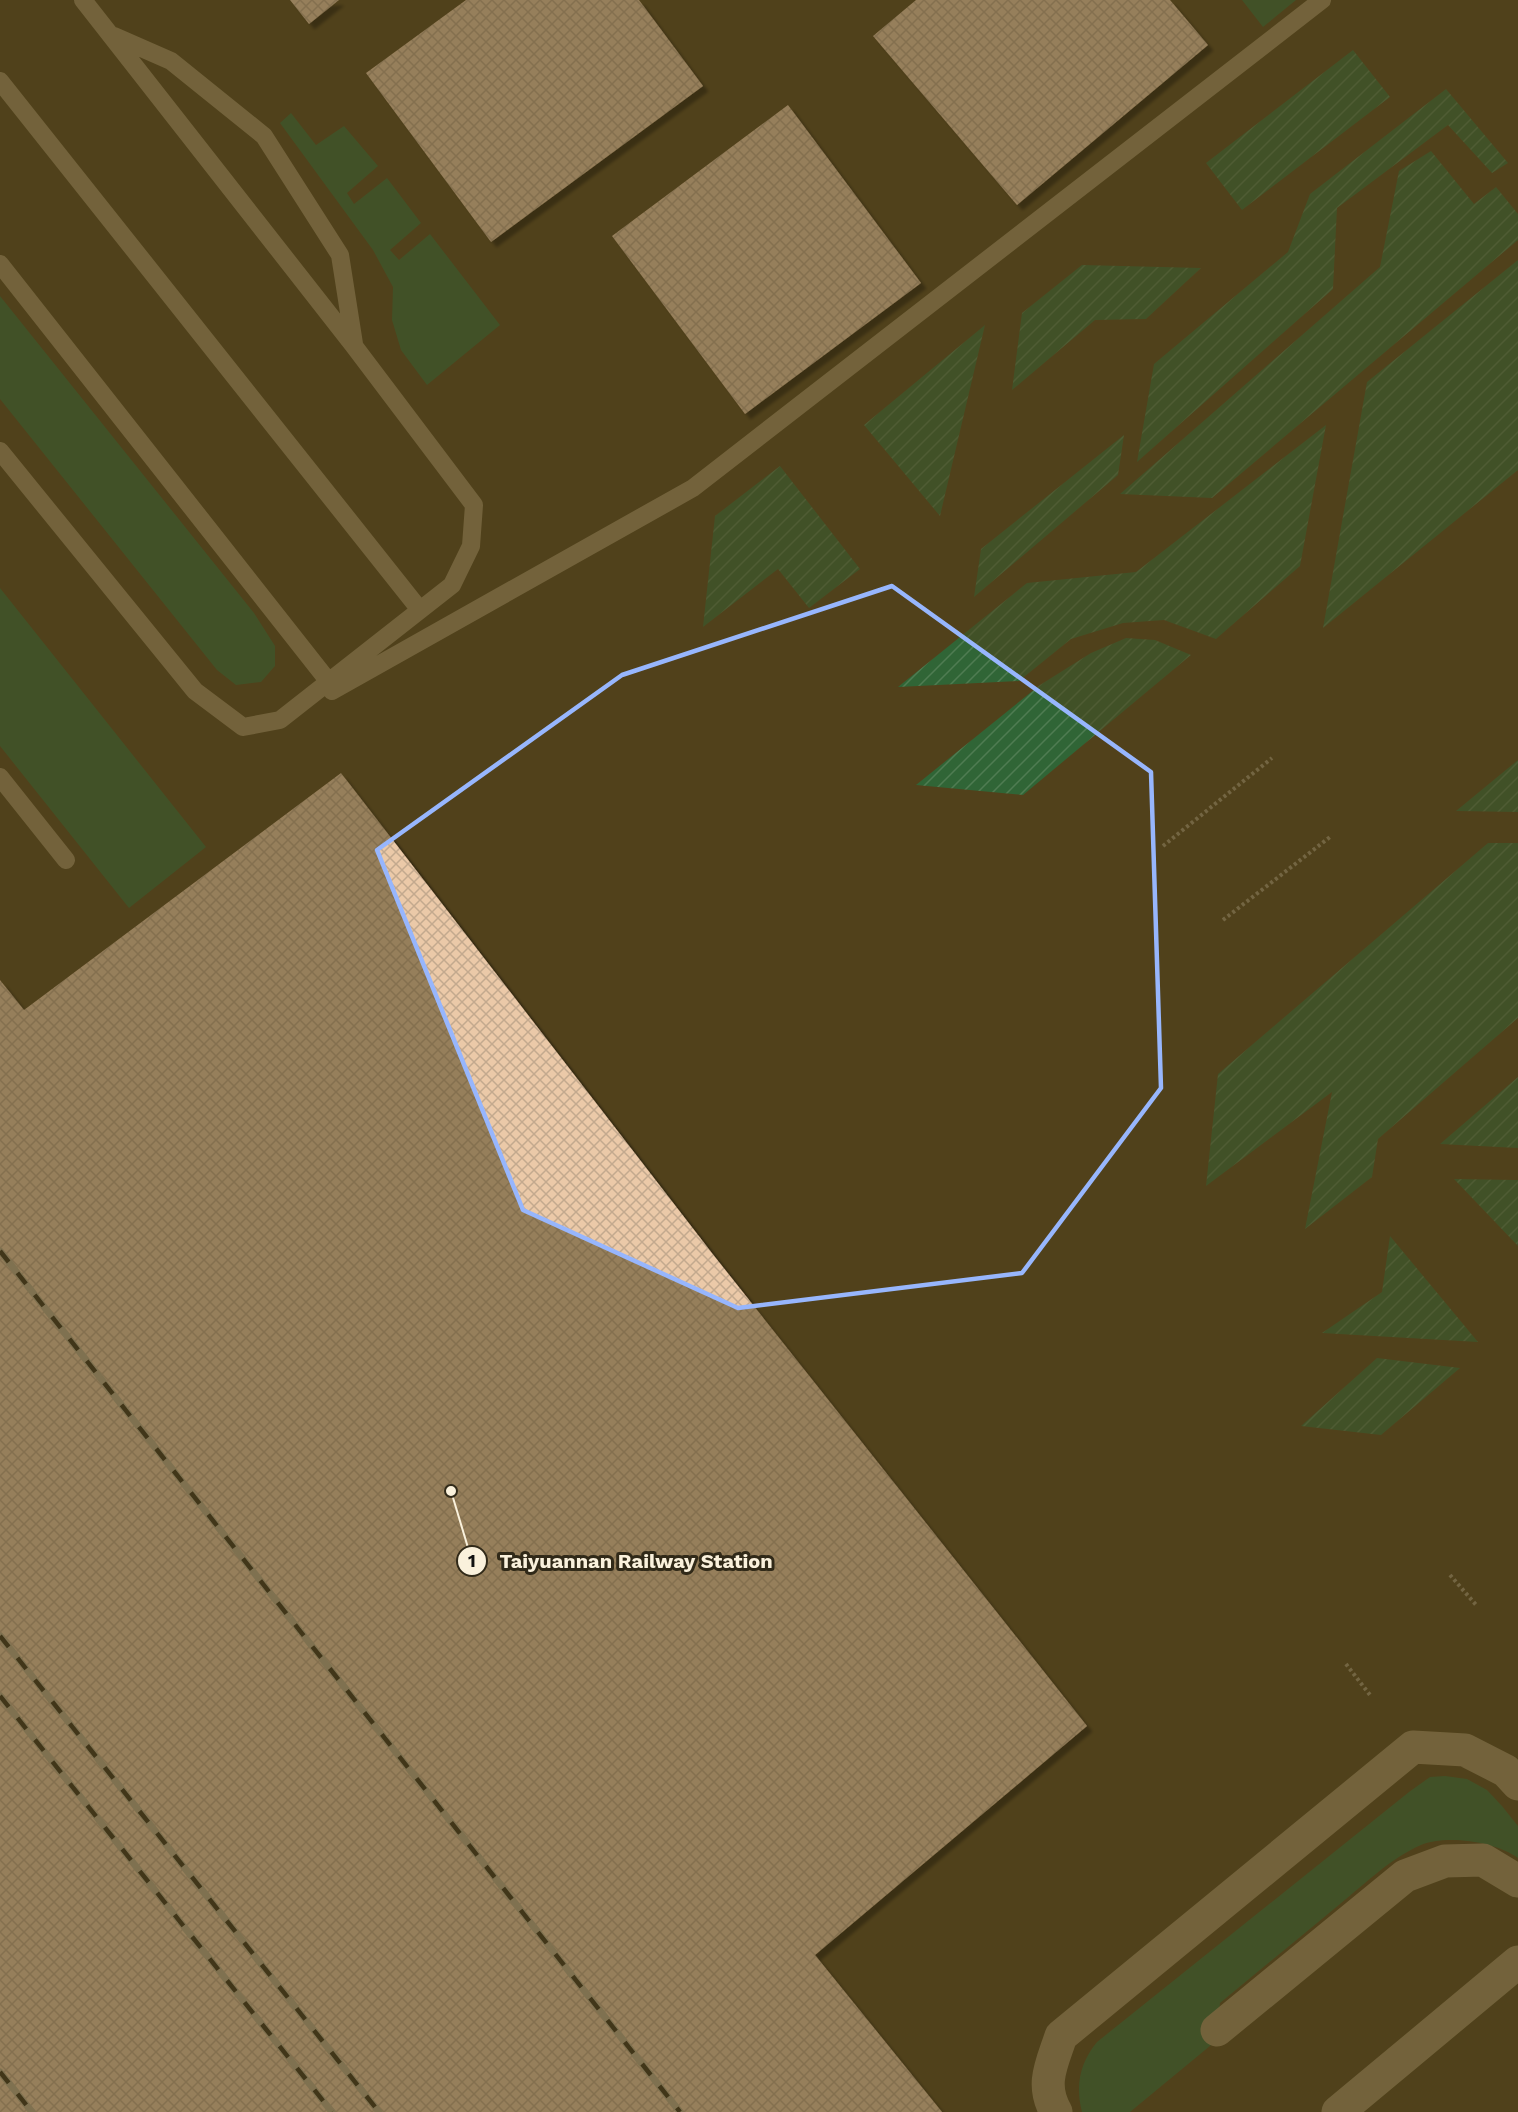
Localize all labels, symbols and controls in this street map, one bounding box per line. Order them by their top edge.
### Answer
callout: Taiyuannan Railway Station [457,1542,784,1580]
text: Taiyuannan Railway Station [499,1549,773,1573]
text: 1 [468,1550,476,1571]

